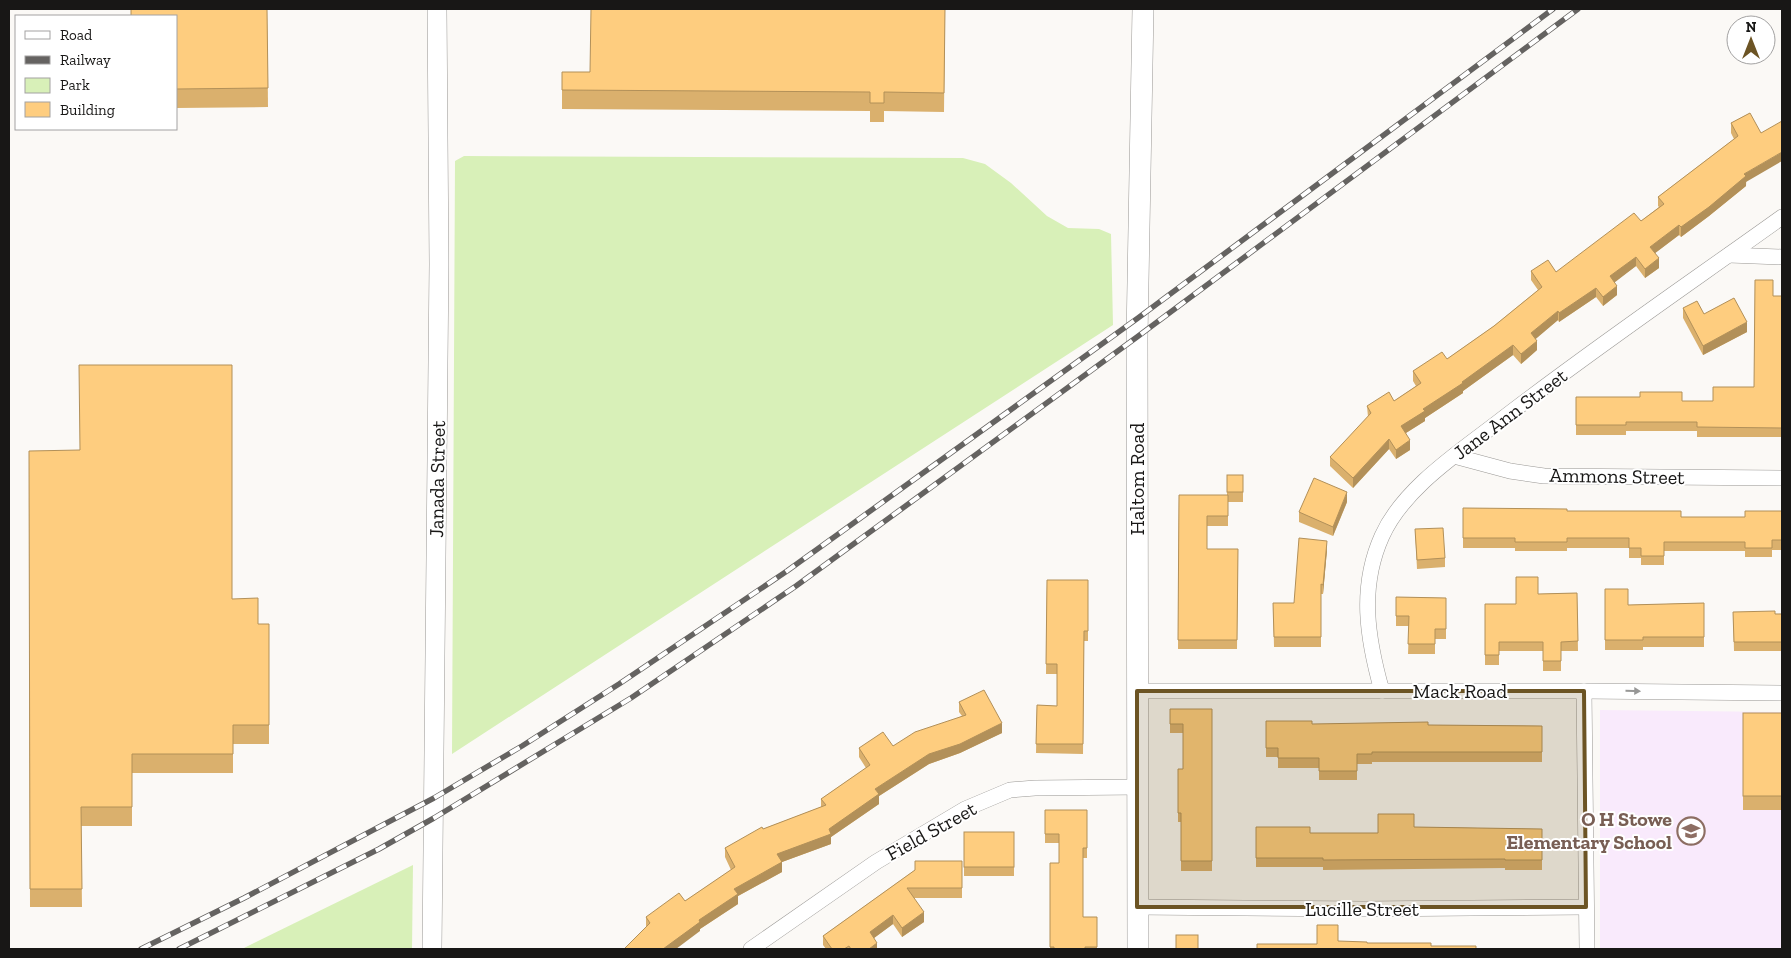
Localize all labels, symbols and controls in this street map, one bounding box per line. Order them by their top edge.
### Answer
legend [15,15,178,130]
north arrow [1726,15,1776,65]
text: N [1746,19,1757,36]
text: Road [60,26,93,44]
text: Railway [60,51,111,69]
text: Park [60,76,90,94]
text: Building [60,101,115,119]
street label: Jane Ann Street [1448,363,1572,465]
street label: Janada Street [424,420,450,538]
street label: Haltom Road [1125,423,1149,535]
street label: Ammons Street [1549,463,1685,489]
street label: Mack Road [1413,679,1507,703]
one-way arrow [1625,688,1641,696]
street label: Field Street [882,796,981,866]
place label: O H Stowe Elementary School [1506,807,1672,854]
school or university icon: O H Stowe Elementary School [1676,816,1706,846]
street label: Lucille Street [1305,897,1420,921]

